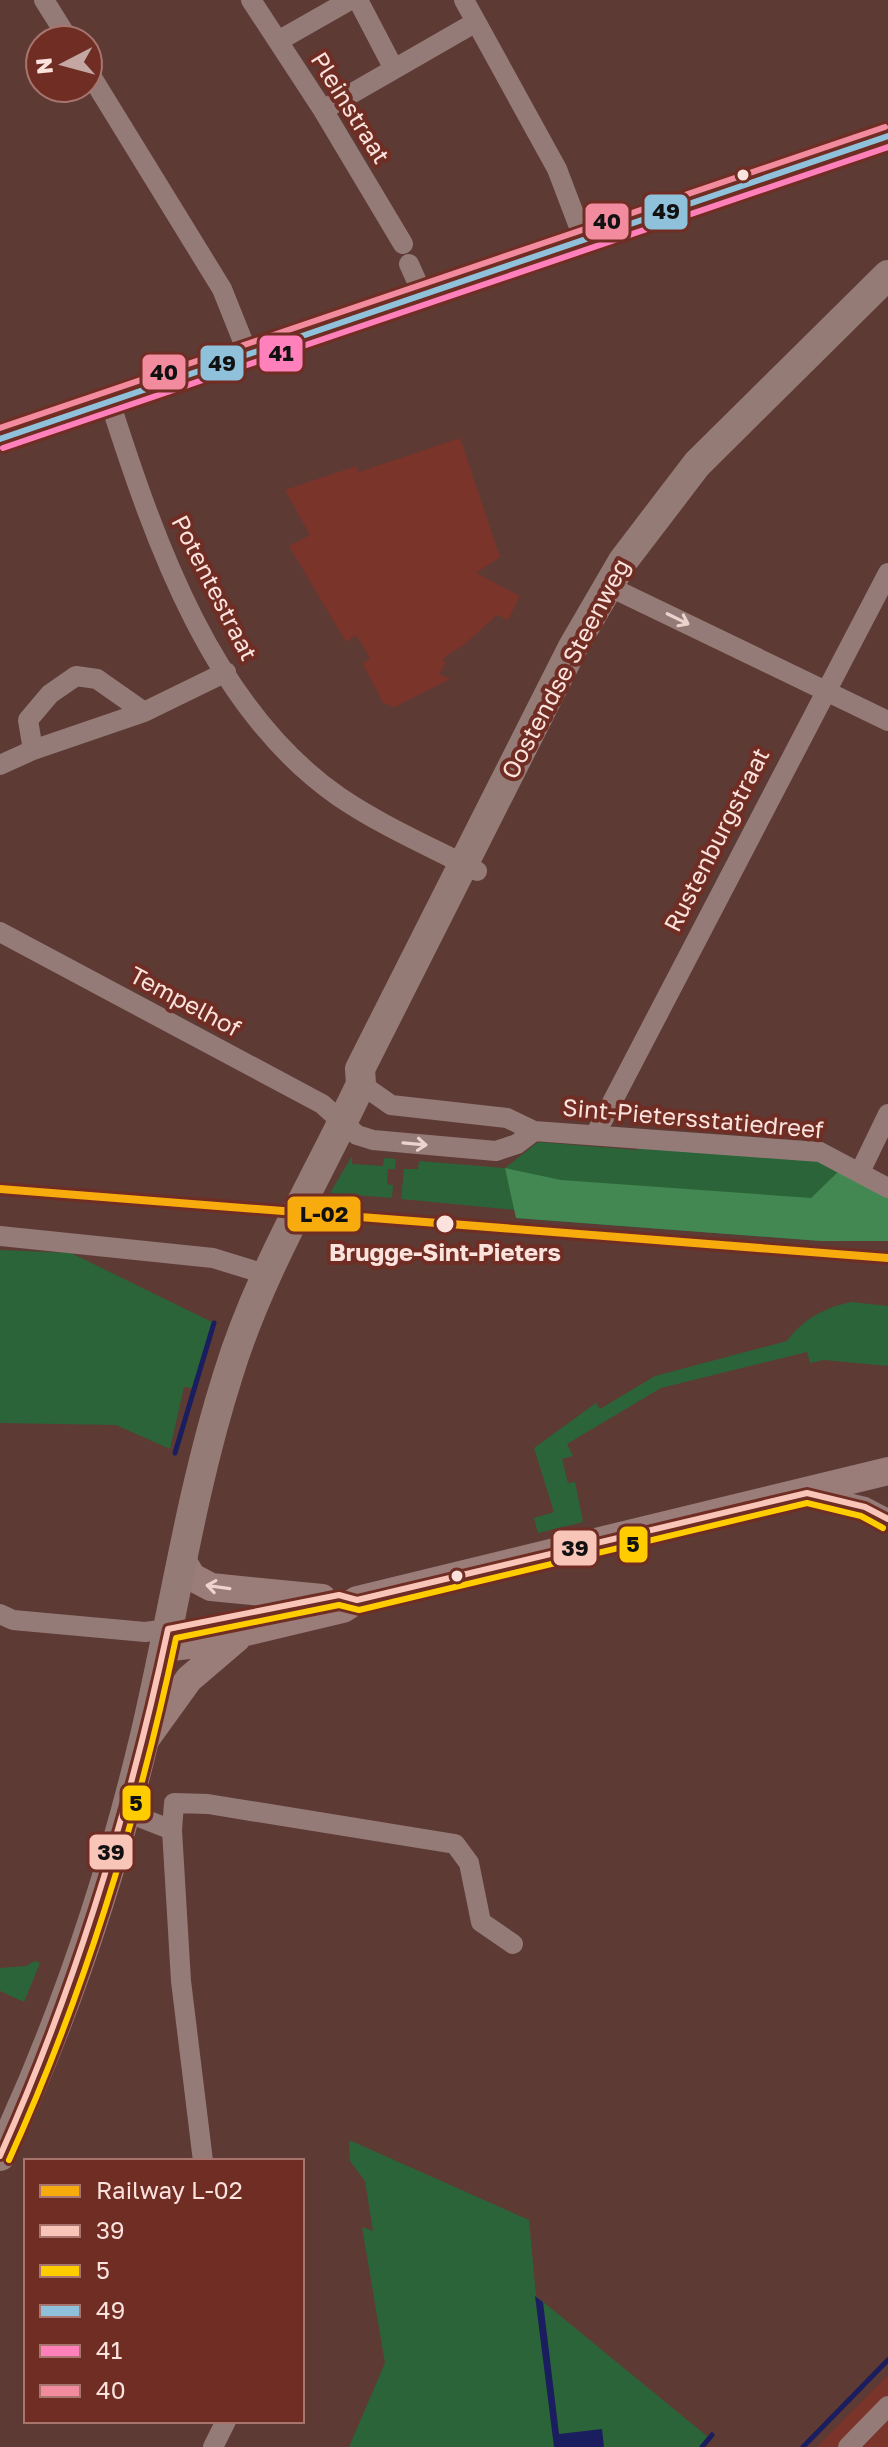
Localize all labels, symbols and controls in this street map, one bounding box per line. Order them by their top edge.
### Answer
north arrow [24,24,104,104]
street label: Pleinstraat [306,46,397,168]
text: N [29,56,58,76]
unlabelled marker [735,167,751,183]
line badge: 49 [643,193,689,231]
text: 49 [652,197,680,224]
line badge: 40 [584,202,630,241]
text: 40 [593,207,621,234]
line badge: 41 [258,334,304,373]
text: 41 [268,339,294,366]
line badge: 49 [199,344,245,382]
text: 49 [208,349,236,376]
line badge: 40 [141,353,187,391]
text: 40 [150,358,178,385]
street label: Potentestraat [166,510,264,665]
street label: Oostendse Steenweg [494,553,635,783]
one-way arrow [666,613,689,628]
street label: Rustenburgstraat [657,743,775,936]
street label: Tempelhof [125,959,247,1042]
street label: Sint-Pietersstatiedreef [561,1092,825,1143]
one-way arrow [401,1137,428,1152]
line badge: L-02 [286,1195,362,1233]
text: L-02 [300,1200,348,1227]
marker: Brugge-Sint-Pieters [434,1213,456,1235]
place label: Brugge-Sint-Pieters [329,1237,561,1266]
line badge: 5 [618,1525,649,1564]
line badge: 39 [552,1529,598,1567]
text: 5 [626,1530,640,1557]
text: 39 [561,1534,589,1561]
unlabelled marker [449,1568,465,1584]
one-way arrow [206,1579,231,1594]
line badge: 5 [121,1784,152,1822]
text: 5 [129,1789,143,1816]
line badge: 39 [88,1833,134,1871]
text: 39 [97,1838,125,1865]
legend [24,2159,304,2423]
text: Railway L-02 [96,2175,243,2204]
text: 39 [96,2215,125,2244]
text: 5 [96,2255,110,2284]
text: 49 [96,2295,125,2324]
text: 41 [96,2335,122,2364]
text: 40 [96,2375,126,2404]

